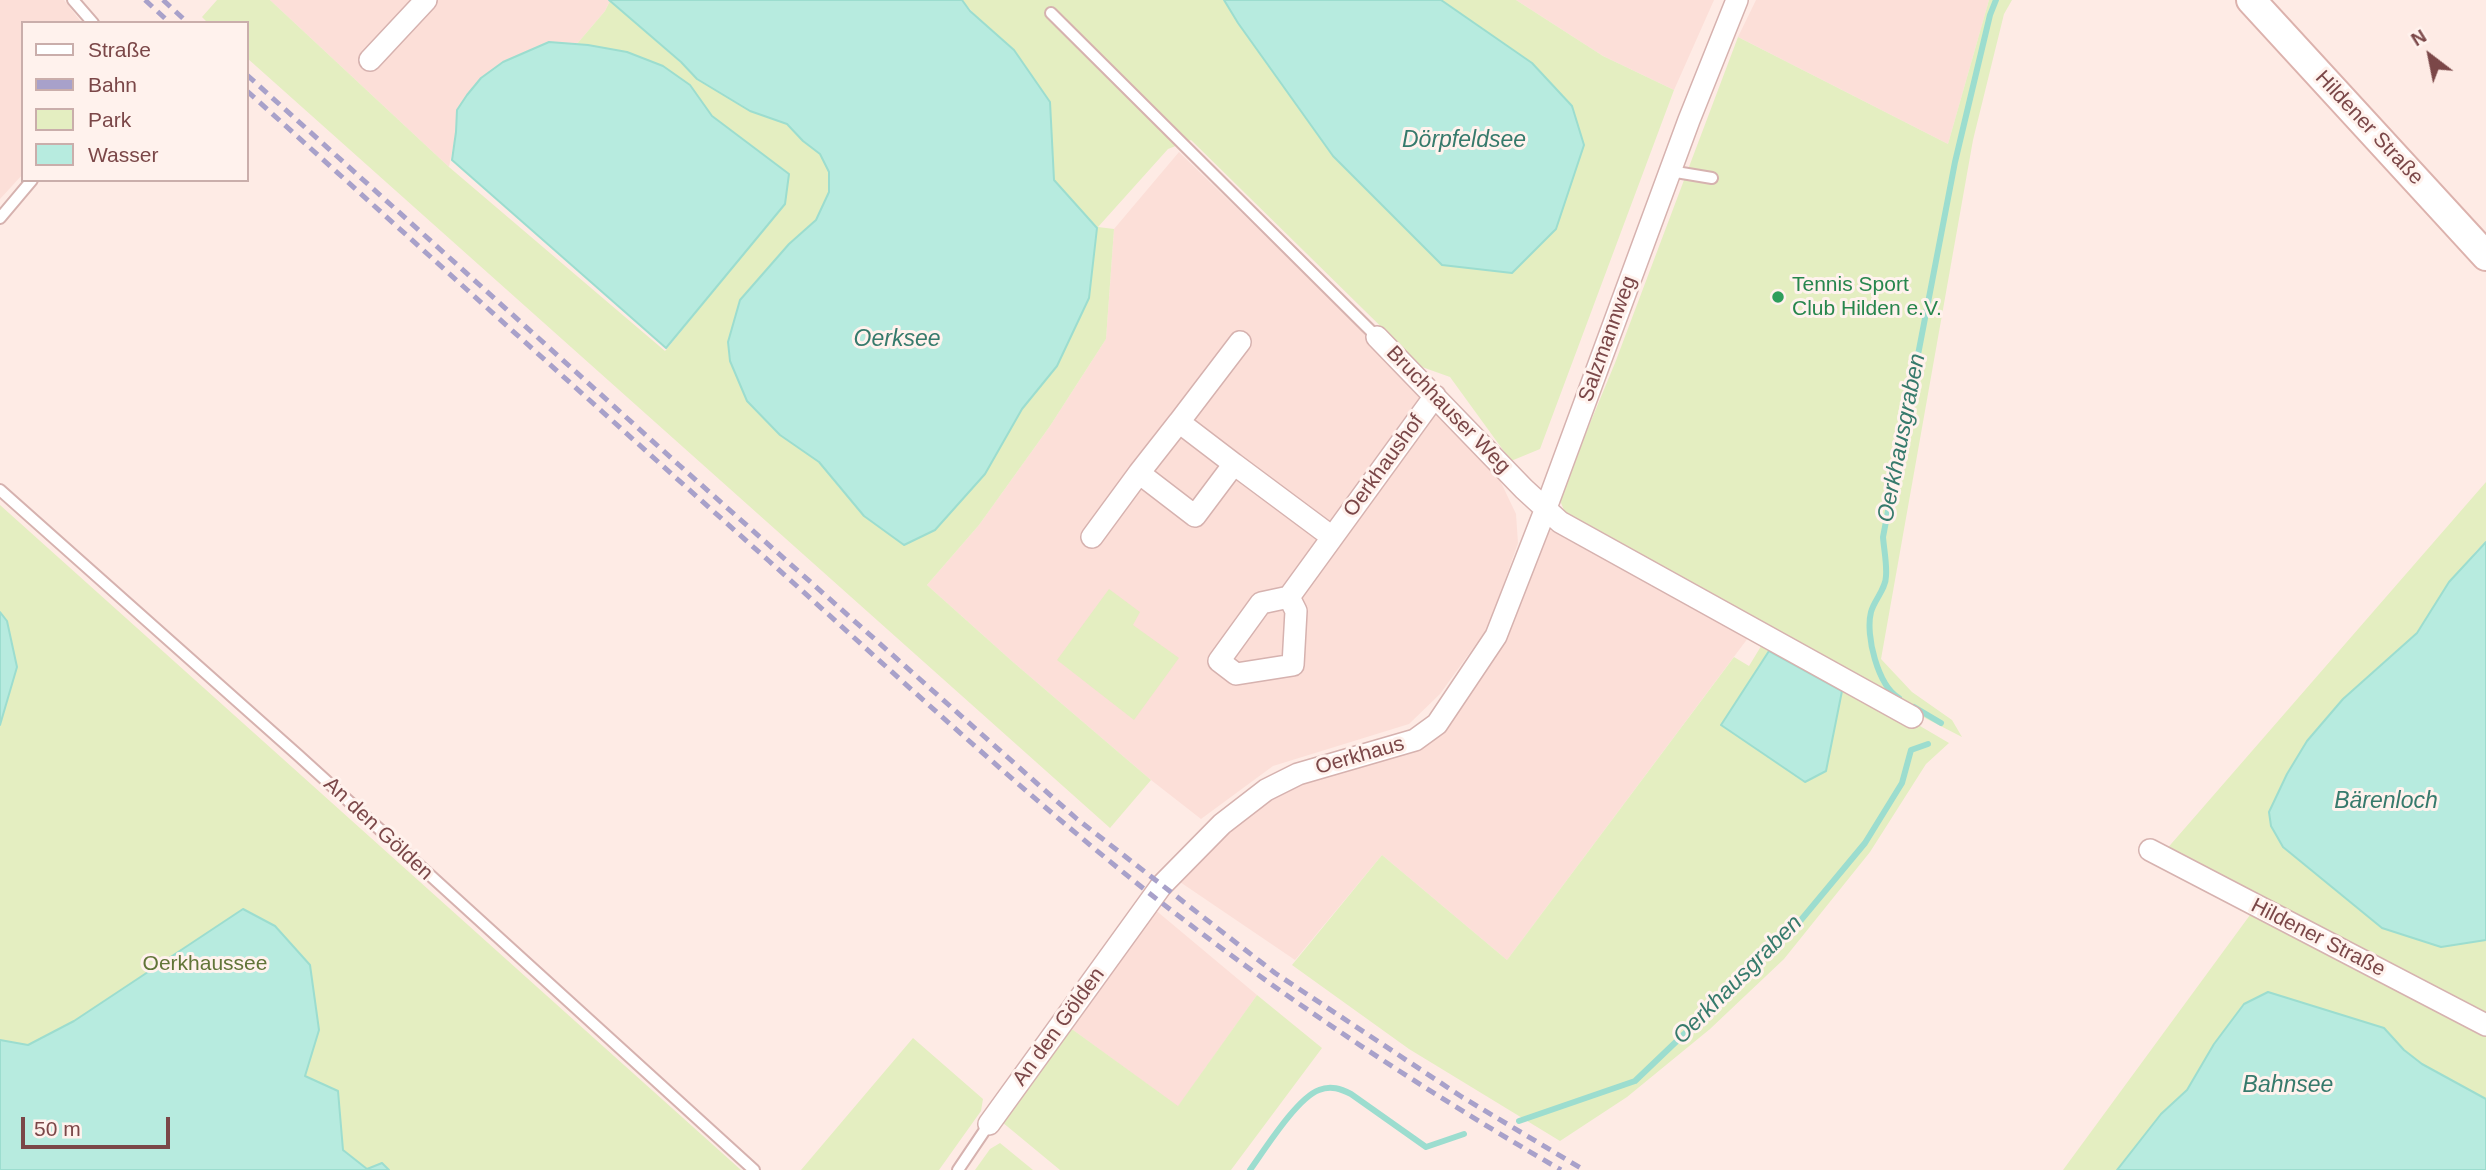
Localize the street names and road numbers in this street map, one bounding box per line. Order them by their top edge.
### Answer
street label: Hildener Straße [2310,66,2428,190]
street label: Salzmannweg [1574,273,1642,405]
street label: Bruchhauser Weg [1381,341,1515,479]
street label: Oerkhaushof [1338,410,1430,522]
street label: Oerkhaus [1313,731,1407,781]
street label: An den Gölden [318,772,438,886]
street label: Hildener Straße [2247,893,2389,983]
street label: An den Gölden [1008,963,1110,1091]

